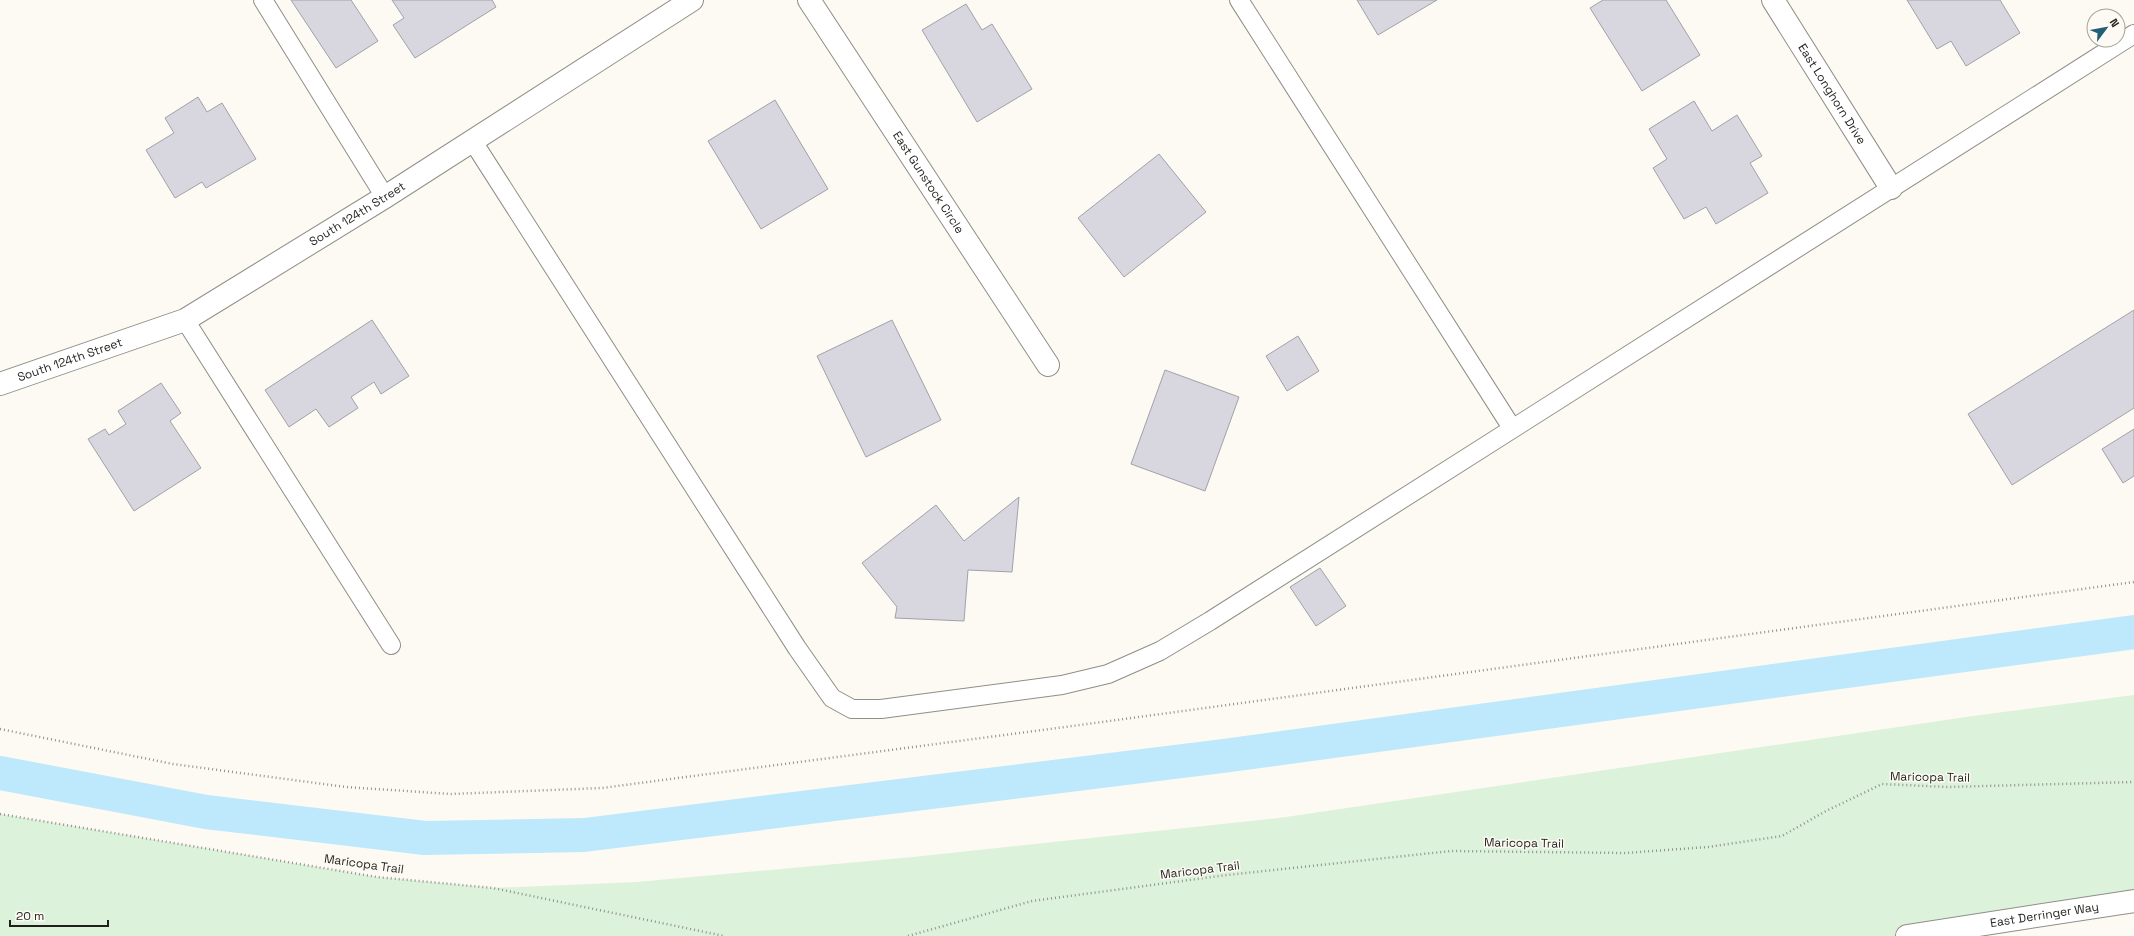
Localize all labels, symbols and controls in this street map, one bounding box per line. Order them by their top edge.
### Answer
north arrow [2086,8,2126,48]
text: N [2107,16,2122,30]
street label: East Longhorn Drive [1794,41,1870,147]
street label: East Gunstock Circle [889,128,968,237]
street label: South 124th Street [306,178,408,250]
street label: South 124th Street [15,334,125,385]
street label: Maricopa Trail [1890,768,1970,786]
street label: Maricopa Trail [1484,834,1564,852]
street label: Maricopa Trail [323,851,405,877]
street label: Maricopa Trail [1159,857,1241,883]
street label: East Derringer Way [1989,899,2100,931]
scale bar [10,902,108,928]
text: 20 m [16,908,44,924]

